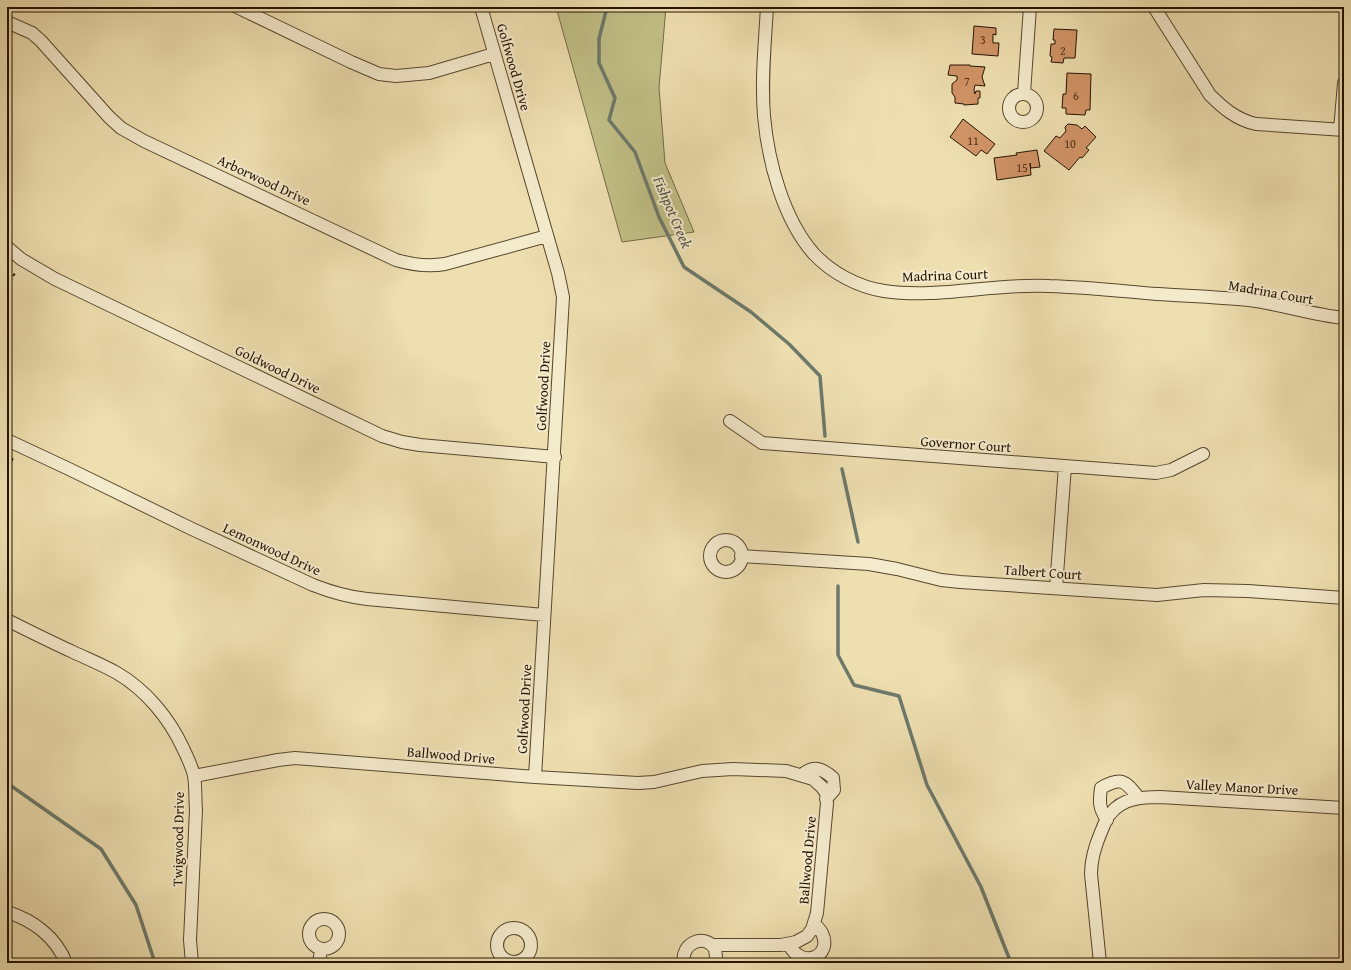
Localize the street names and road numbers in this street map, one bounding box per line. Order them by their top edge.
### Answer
street label: Golfwood Drive [492,21,536,113]
street label: Arborwood Drive [214,150,314,210]
street label: Madrina Court [902,264,988,286]
street label: Madrina Court [1227,275,1315,309]
street label: Goldwood Drive [232,340,324,399]
street label: Golfwood Drive [531,340,555,431]
street label: Governor Court [920,431,1012,457]
street label: Lemonwood Drive [220,518,325,581]
street label: Talbert Court [1003,559,1083,585]
street label: Golfwood Drive [512,663,536,754]
street label: Ballwood Drive [406,741,496,769]
street label: Valley Manor Drive [1185,774,1299,800]
street label: Twigwood Drive [167,791,189,887]
street label: Ballwood Drive [793,815,821,905]

